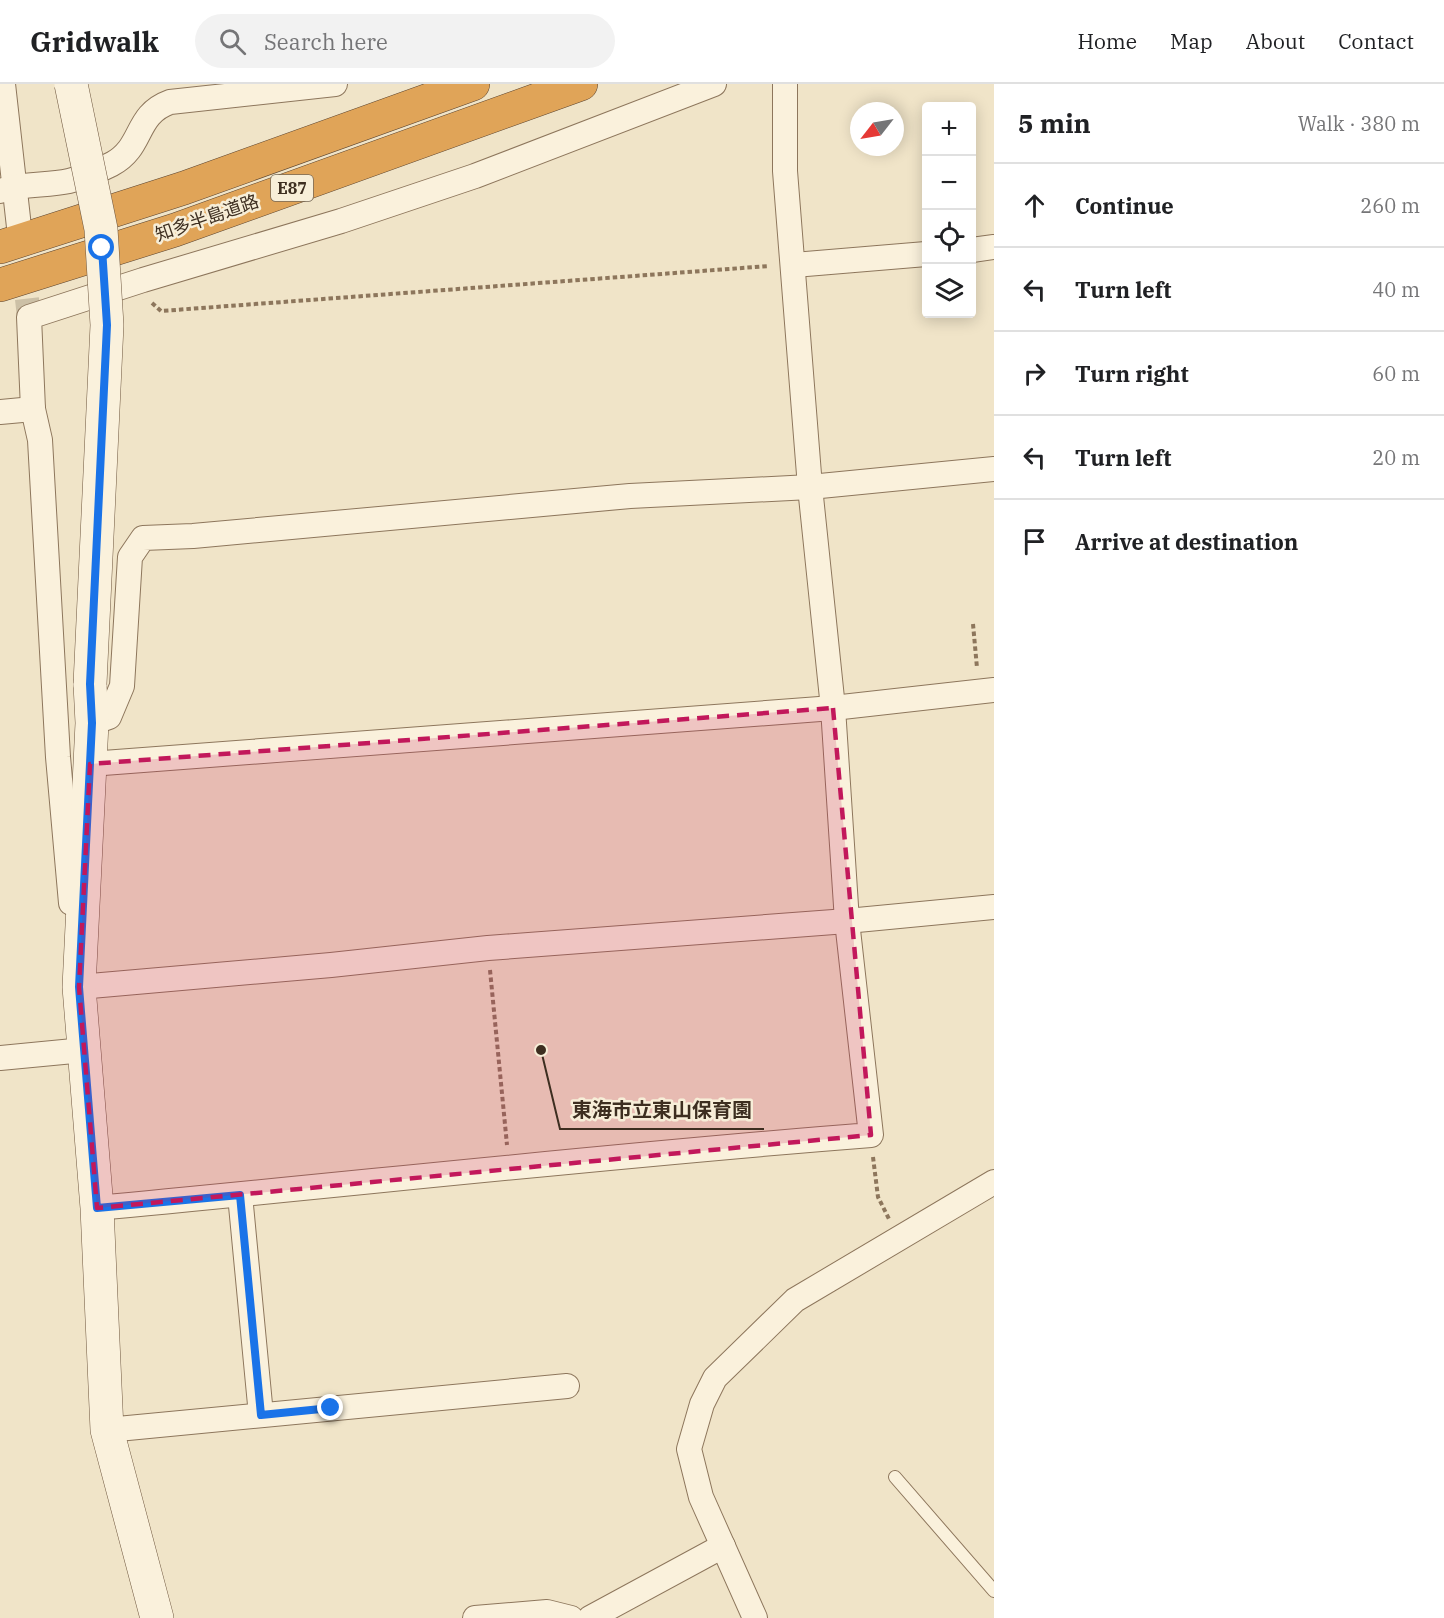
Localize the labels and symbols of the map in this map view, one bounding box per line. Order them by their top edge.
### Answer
north arrow [850,102,904,156]
road number: E87 [271,175,313,201]
street label: 知多半島道路 [152,189,262,246]
route start [88,234,114,260]
callout: 東海市立東山保育園 [560,1091,764,1129]
text: 東海市立東山保育園 [572,1096,752,1123]
route end [317,1394,343,1420]

